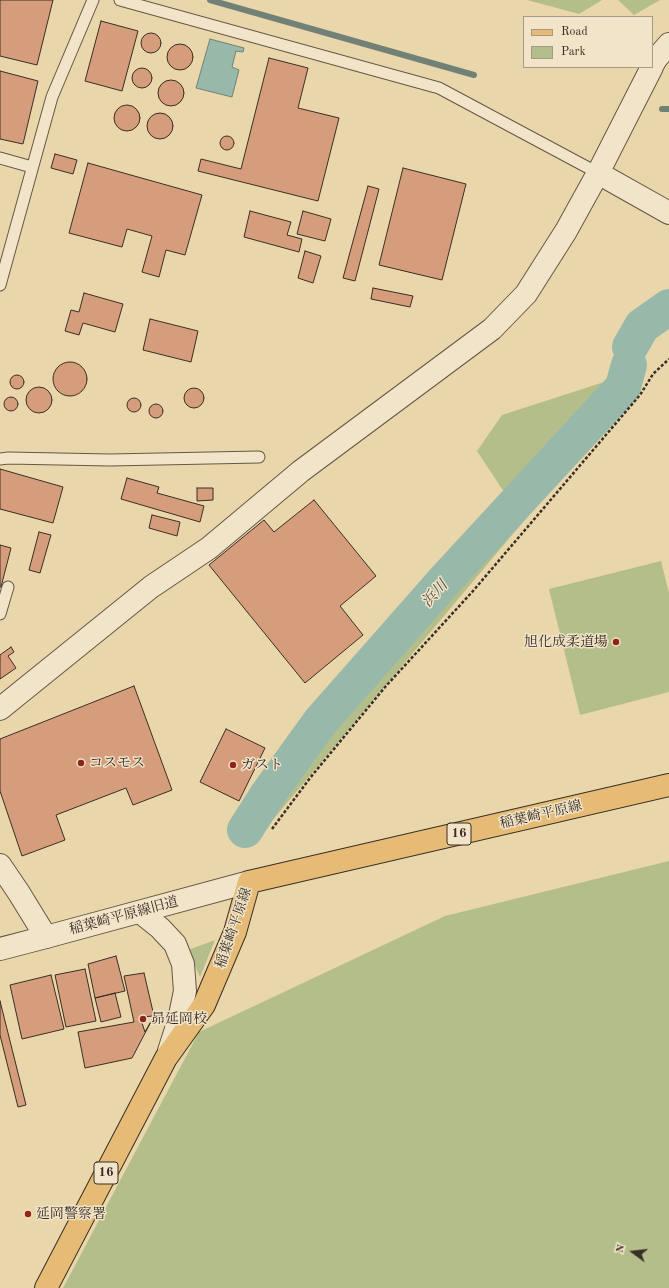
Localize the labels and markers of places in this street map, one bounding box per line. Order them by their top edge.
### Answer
place label: 旭化成柔道場 [524,634,608,650]
marker: 旭化成柔道場 [611,637,621,647]
place label: コスモス [89,755,145,771]
place label: ガスト [241,757,283,773]
marker: コスモス [76,758,86,768]
marker: ガスト [228,760,238,770]
place label: 昴延岡校 [151,1011,207,1027]
marker: 昴延岡校 [138,1014,148,1024]
place label: 延岡警察署 [36,1206,106,1222]
marker: 延岡警察署 [23,1209,33,1219]

